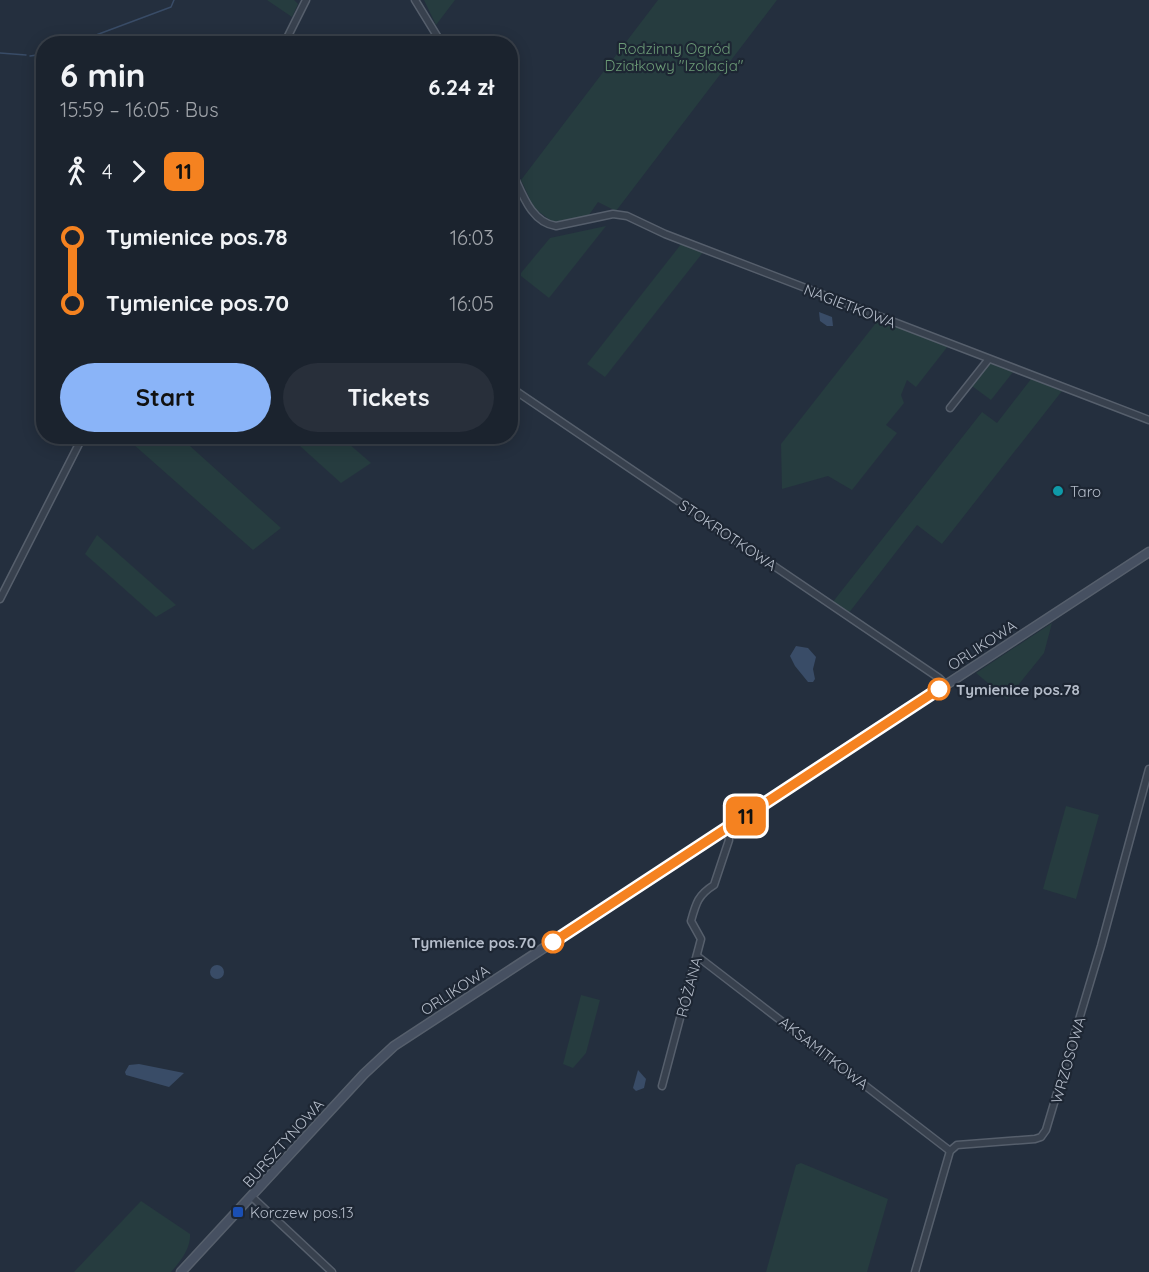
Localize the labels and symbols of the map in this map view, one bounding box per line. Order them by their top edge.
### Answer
park label: Rodzinny Ogród Działkowy "Izolacja" [604,39,744,75]
street label: NAGIETKOWA [801,280,899,332]
place label: Taro [1070,482,1101,501]
marker: Taro [1051,484,1065,498]
street label: STOKROTKOWA [675,495,781,575]
street label: ORLIKOWA [944,616,1020,674]
marker: Tymienice pos.78 [928,678,950,700]
place label: Tymienice pos.78 [956,680,1080,699]
line badge: 11 [719,796,773,836]
marker: Tymienice pos.70 [542,931,564,953]
place label: Tymienice pos.70 [411,933,536,952]
street label: RÓŻANA [672,955,706,1019]
street label: ORLIKOWA [417,961,493,1019]
street label: AKSAMITKOWA [776,1012,873,1094]
street label: WRZOSOWA [1047,1014,1090,1106]
street label: BURSZTYNOWA [238,1095,328,1191]
place label: Korczew pos.13 [250,1203,354,1222]
marker: Korczew pos.13 [231,1205,245,1219]

